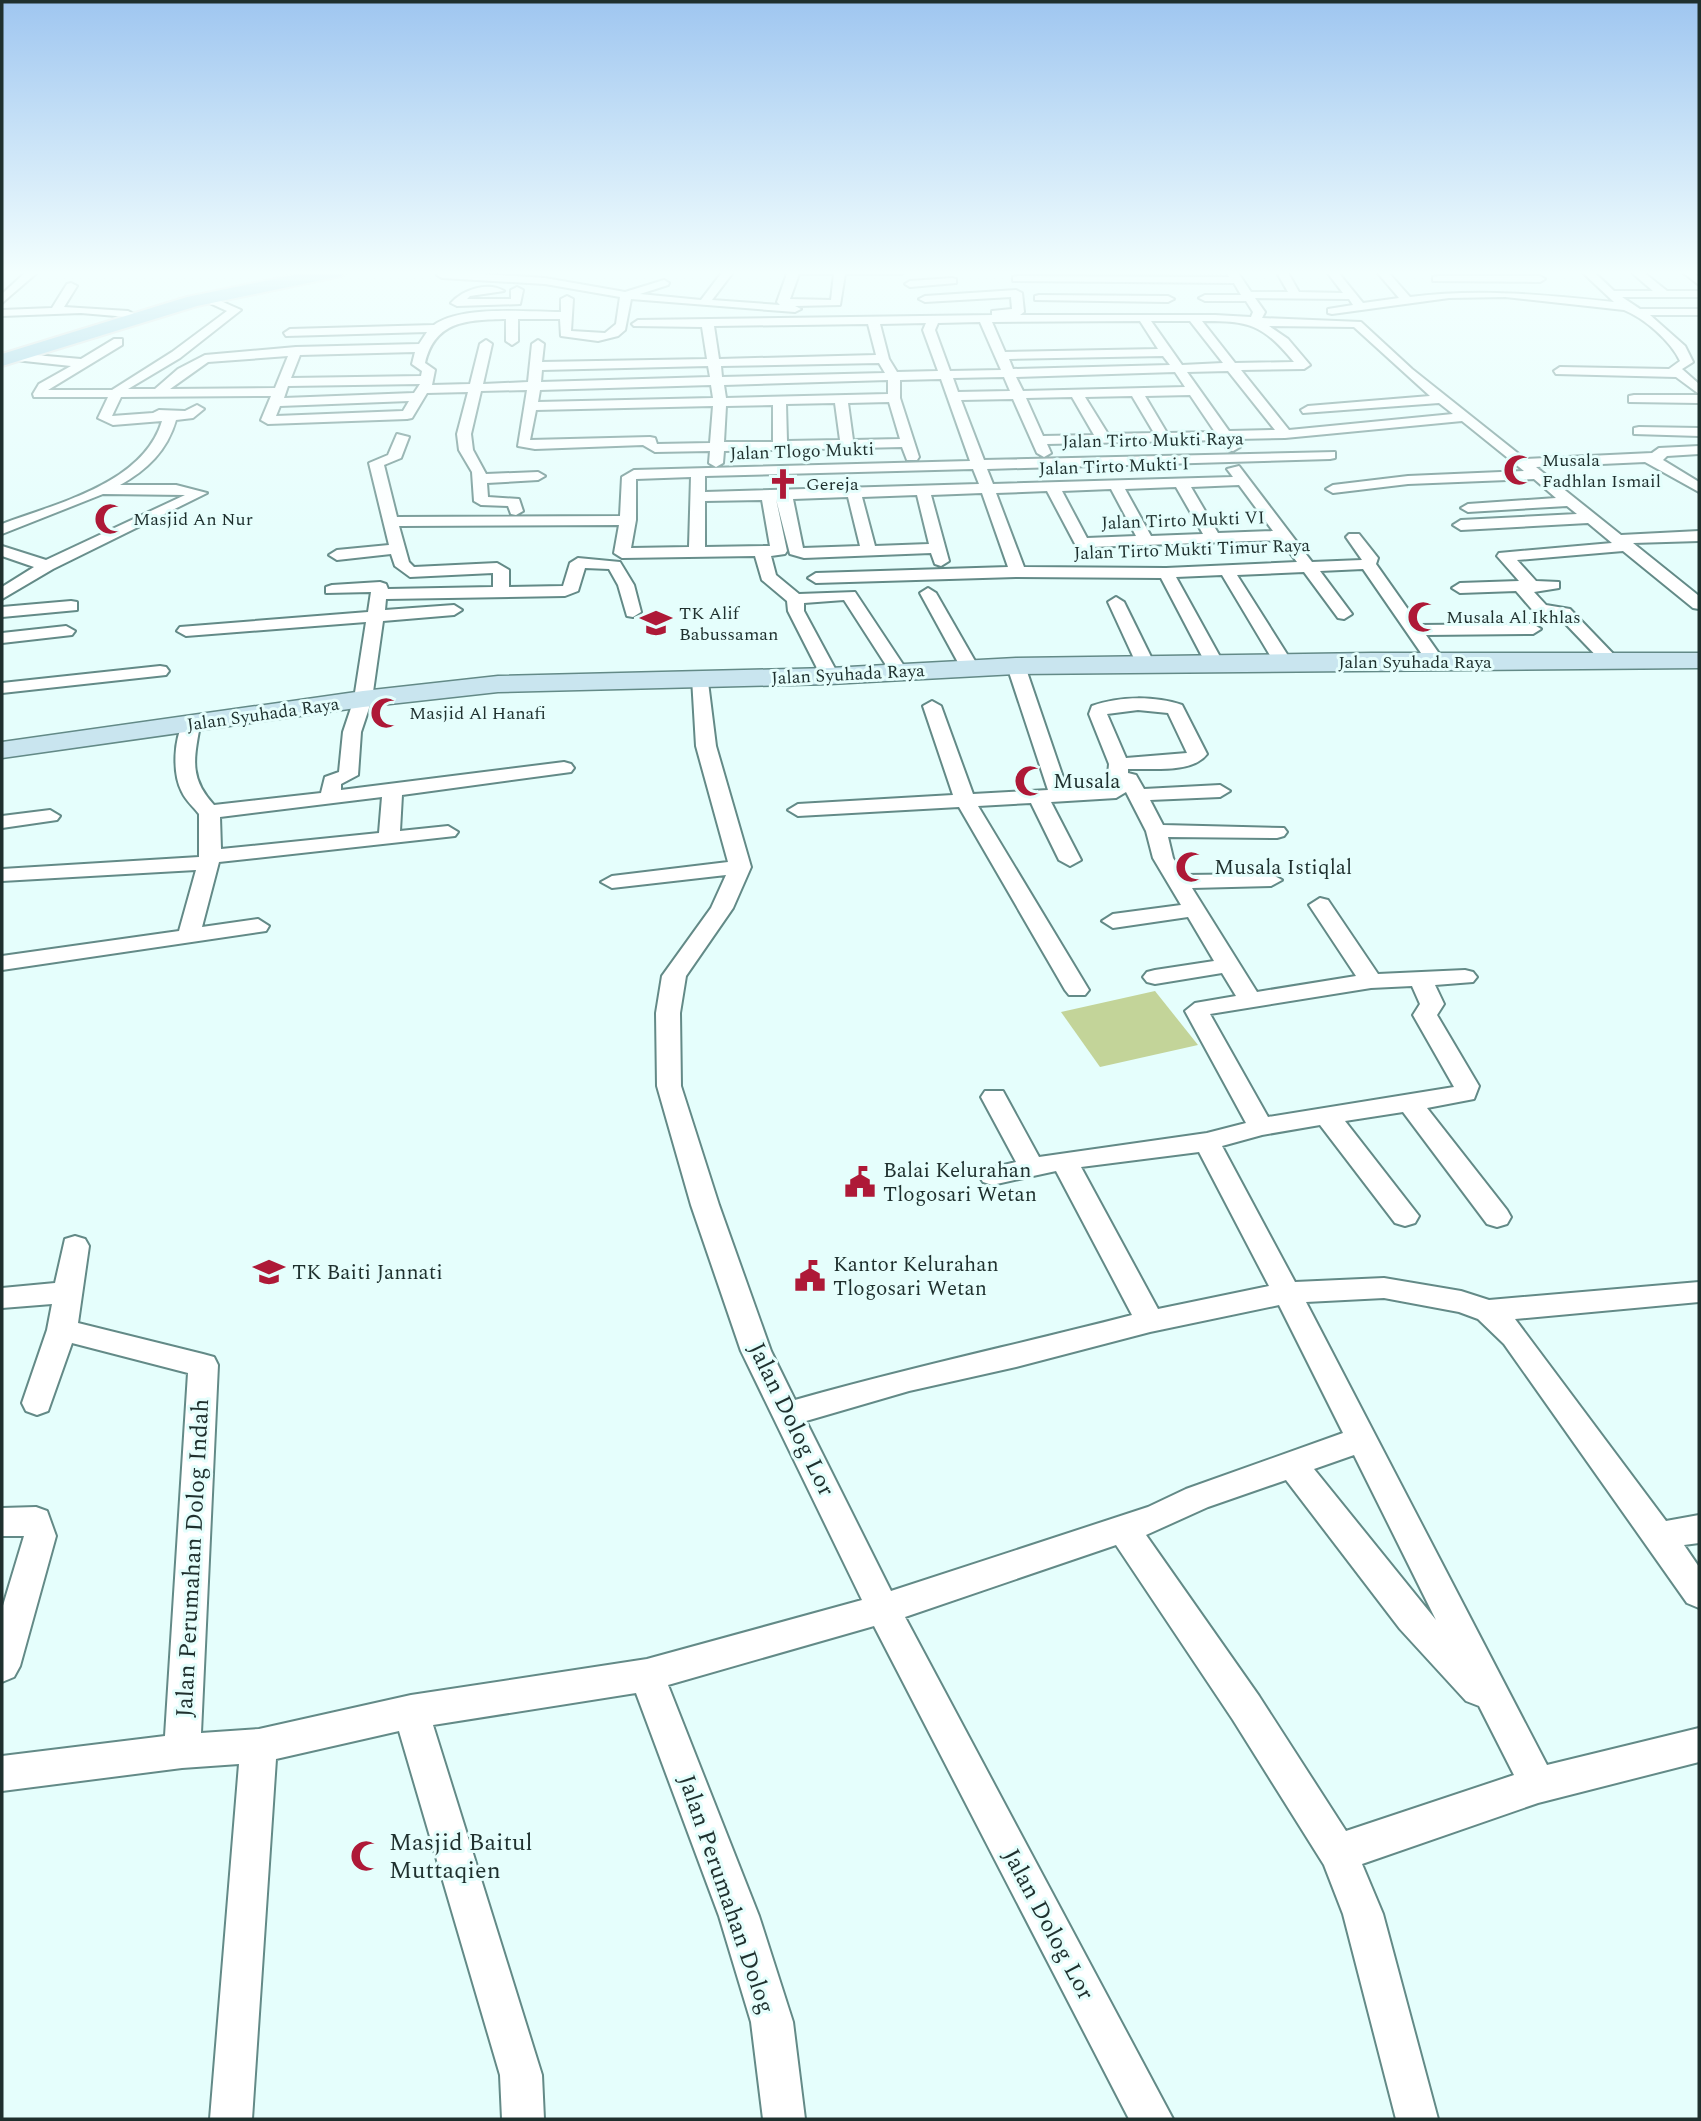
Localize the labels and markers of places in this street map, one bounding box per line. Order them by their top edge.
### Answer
place label: Musala Fadhlan Ismail [1542,447,1661,495]
mosque icon: Musala Fadhlan Ismail [1502,453,1536,487]
church icon: Gereja [766,467,800,501]
place label: Gereja [806,471,859,498]
mosque icon: Masjid An Nur [93,502,127,536]
place label: Masjid An Nur [133,506,253,533]
place label: TK Alif Babussaman [679,600,779,648]
mosque icon: Musala Al Ikhlas [1406,600,1440,634]
place label: Musala Al Ikhlas [1446,604,1581,631]
school or university icon: TK Alif Babussaman [639,606,673,640]
mosque icon: Masjid Al Hanafi [369,696,403,730]
place label: Masjid Al Hanafi [409,700,546,727]
mosque icon: Musala [1013,764,1047,798]
place label: Musala [1053,766,1121,798]
mosque icon: Musala Istiqlal [1174,850,1208,884]
place label: Musala Istiqlal [1214,852,1352,884]
place label: Balai Kelurahan Tlogosari Wetan [883,1155,1037,1211]
public building icon: Balai Kelurahan Tlogosari Wetan [843,1165,877,1199]
place label: Kantor Kelurahan Tlogosari Wetan [833,1249,999,1305]
school or university icon: TK Baiti Jannati [252,1255,286,1289]
place label: TK Baiti Jannati [292,1257,443,1289]
public building icon: Kantor Kelurahan Tlogosari Wetan [793,1259,827,1293]
place label: Masjid Baitul Muttaqien [389,1825,533,1889]
mosque icon: Masjid Baitul Muttaqien [349,1839,383,1873]

